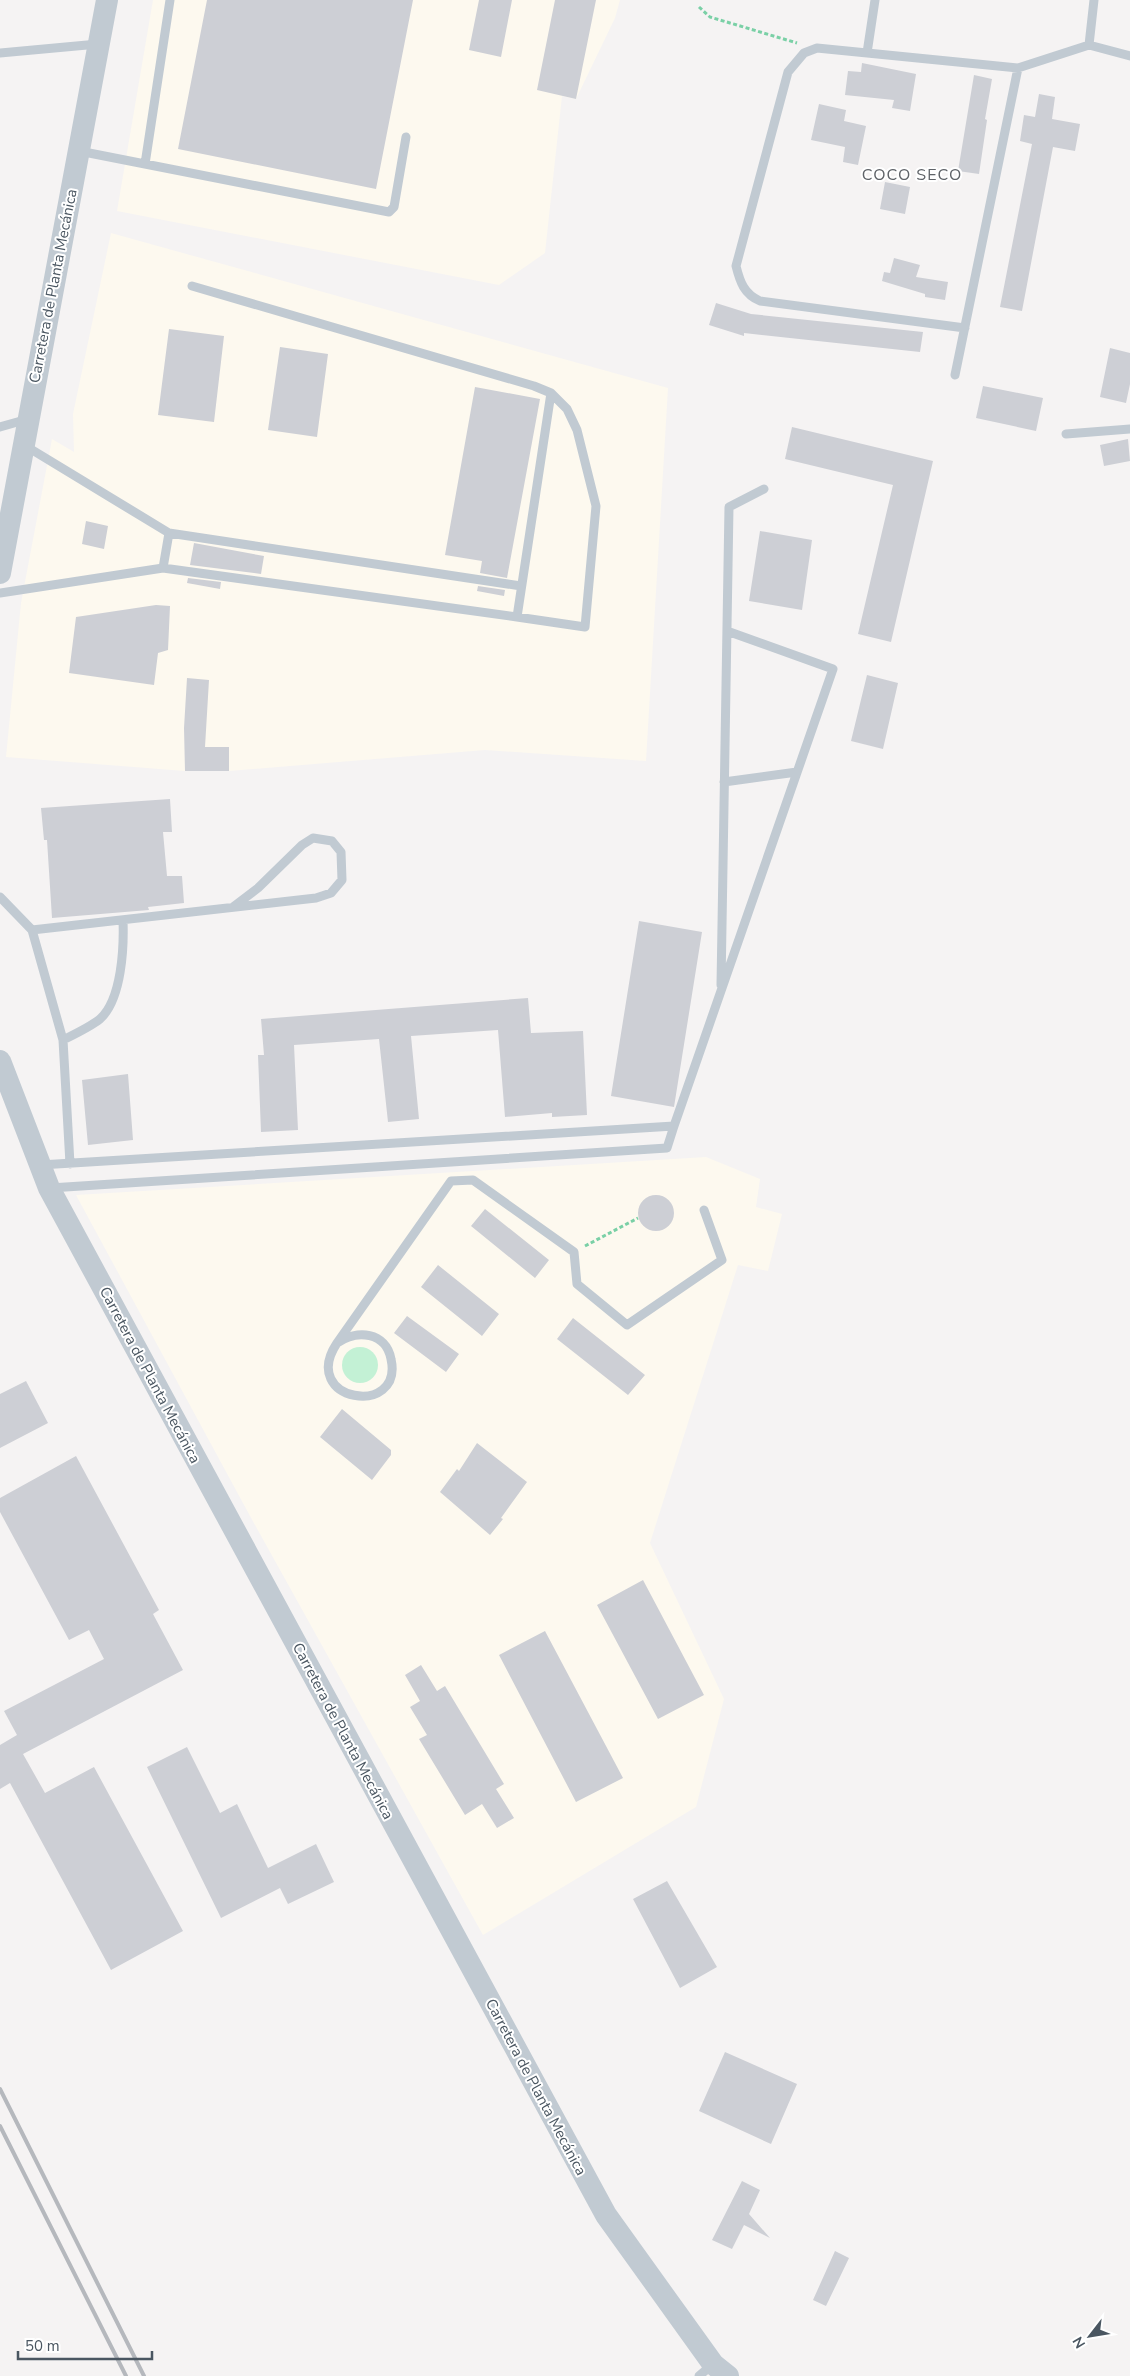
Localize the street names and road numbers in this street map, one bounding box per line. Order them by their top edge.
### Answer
street label: Carretera de Planta Mecánica [24,187,82,385]
street label: Carretera de Planta Mecánica [95,1283,205,1467]
street label: Carretera de Planta Mecánica [288,1639,398,1823]
street label: Carretera de Planta Mecánica [481,1995,591,2179]

